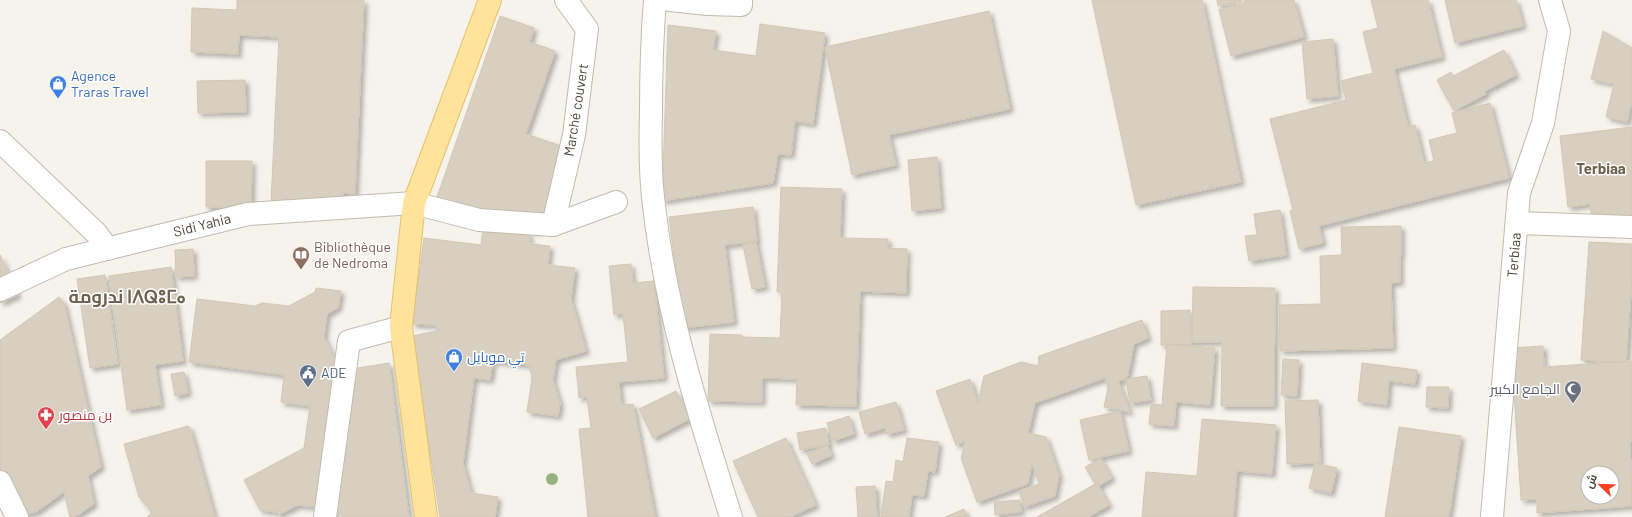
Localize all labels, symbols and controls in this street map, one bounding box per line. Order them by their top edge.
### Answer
street label: Marché couvert [560,62,591,158]
place label: Agence Traras Travel [71,67,149,100]
shop icon: Agence Traras Travel [48,74,68,99]
district label: Terbiaa [1576,159,1626,177]
street label: Sidi Yahia [171,209,232,240]
street label: Terbiaa [1503,232,1524,278]
place label: Bibliothèque de Nedroma [314,238,391,271]
library icon: Bibliothèque de Nedroma [291,245,311,270]
district label: ندرومة ⵏⴷⵕⵓⵎⴰ [69,285,186,308]
shop icon: تي موبايل [444,347,464,372]
place label: تي موبايل [467,348,525,369]
public building icon: ADE [298,363,318,388]
place label: ADE [321,364,347,381]
mosque icon: الجامع الكبير [1563,379,1583,404]
place label: الجامع الكبير [1489,380,1560,398]
pharmacy icon: بن منصور [36,405,56,430]
place label: بن منصور [58,406,112,423]
north arrow [1580,465,1620,505]
text: ش [1582,472,1600,490]

